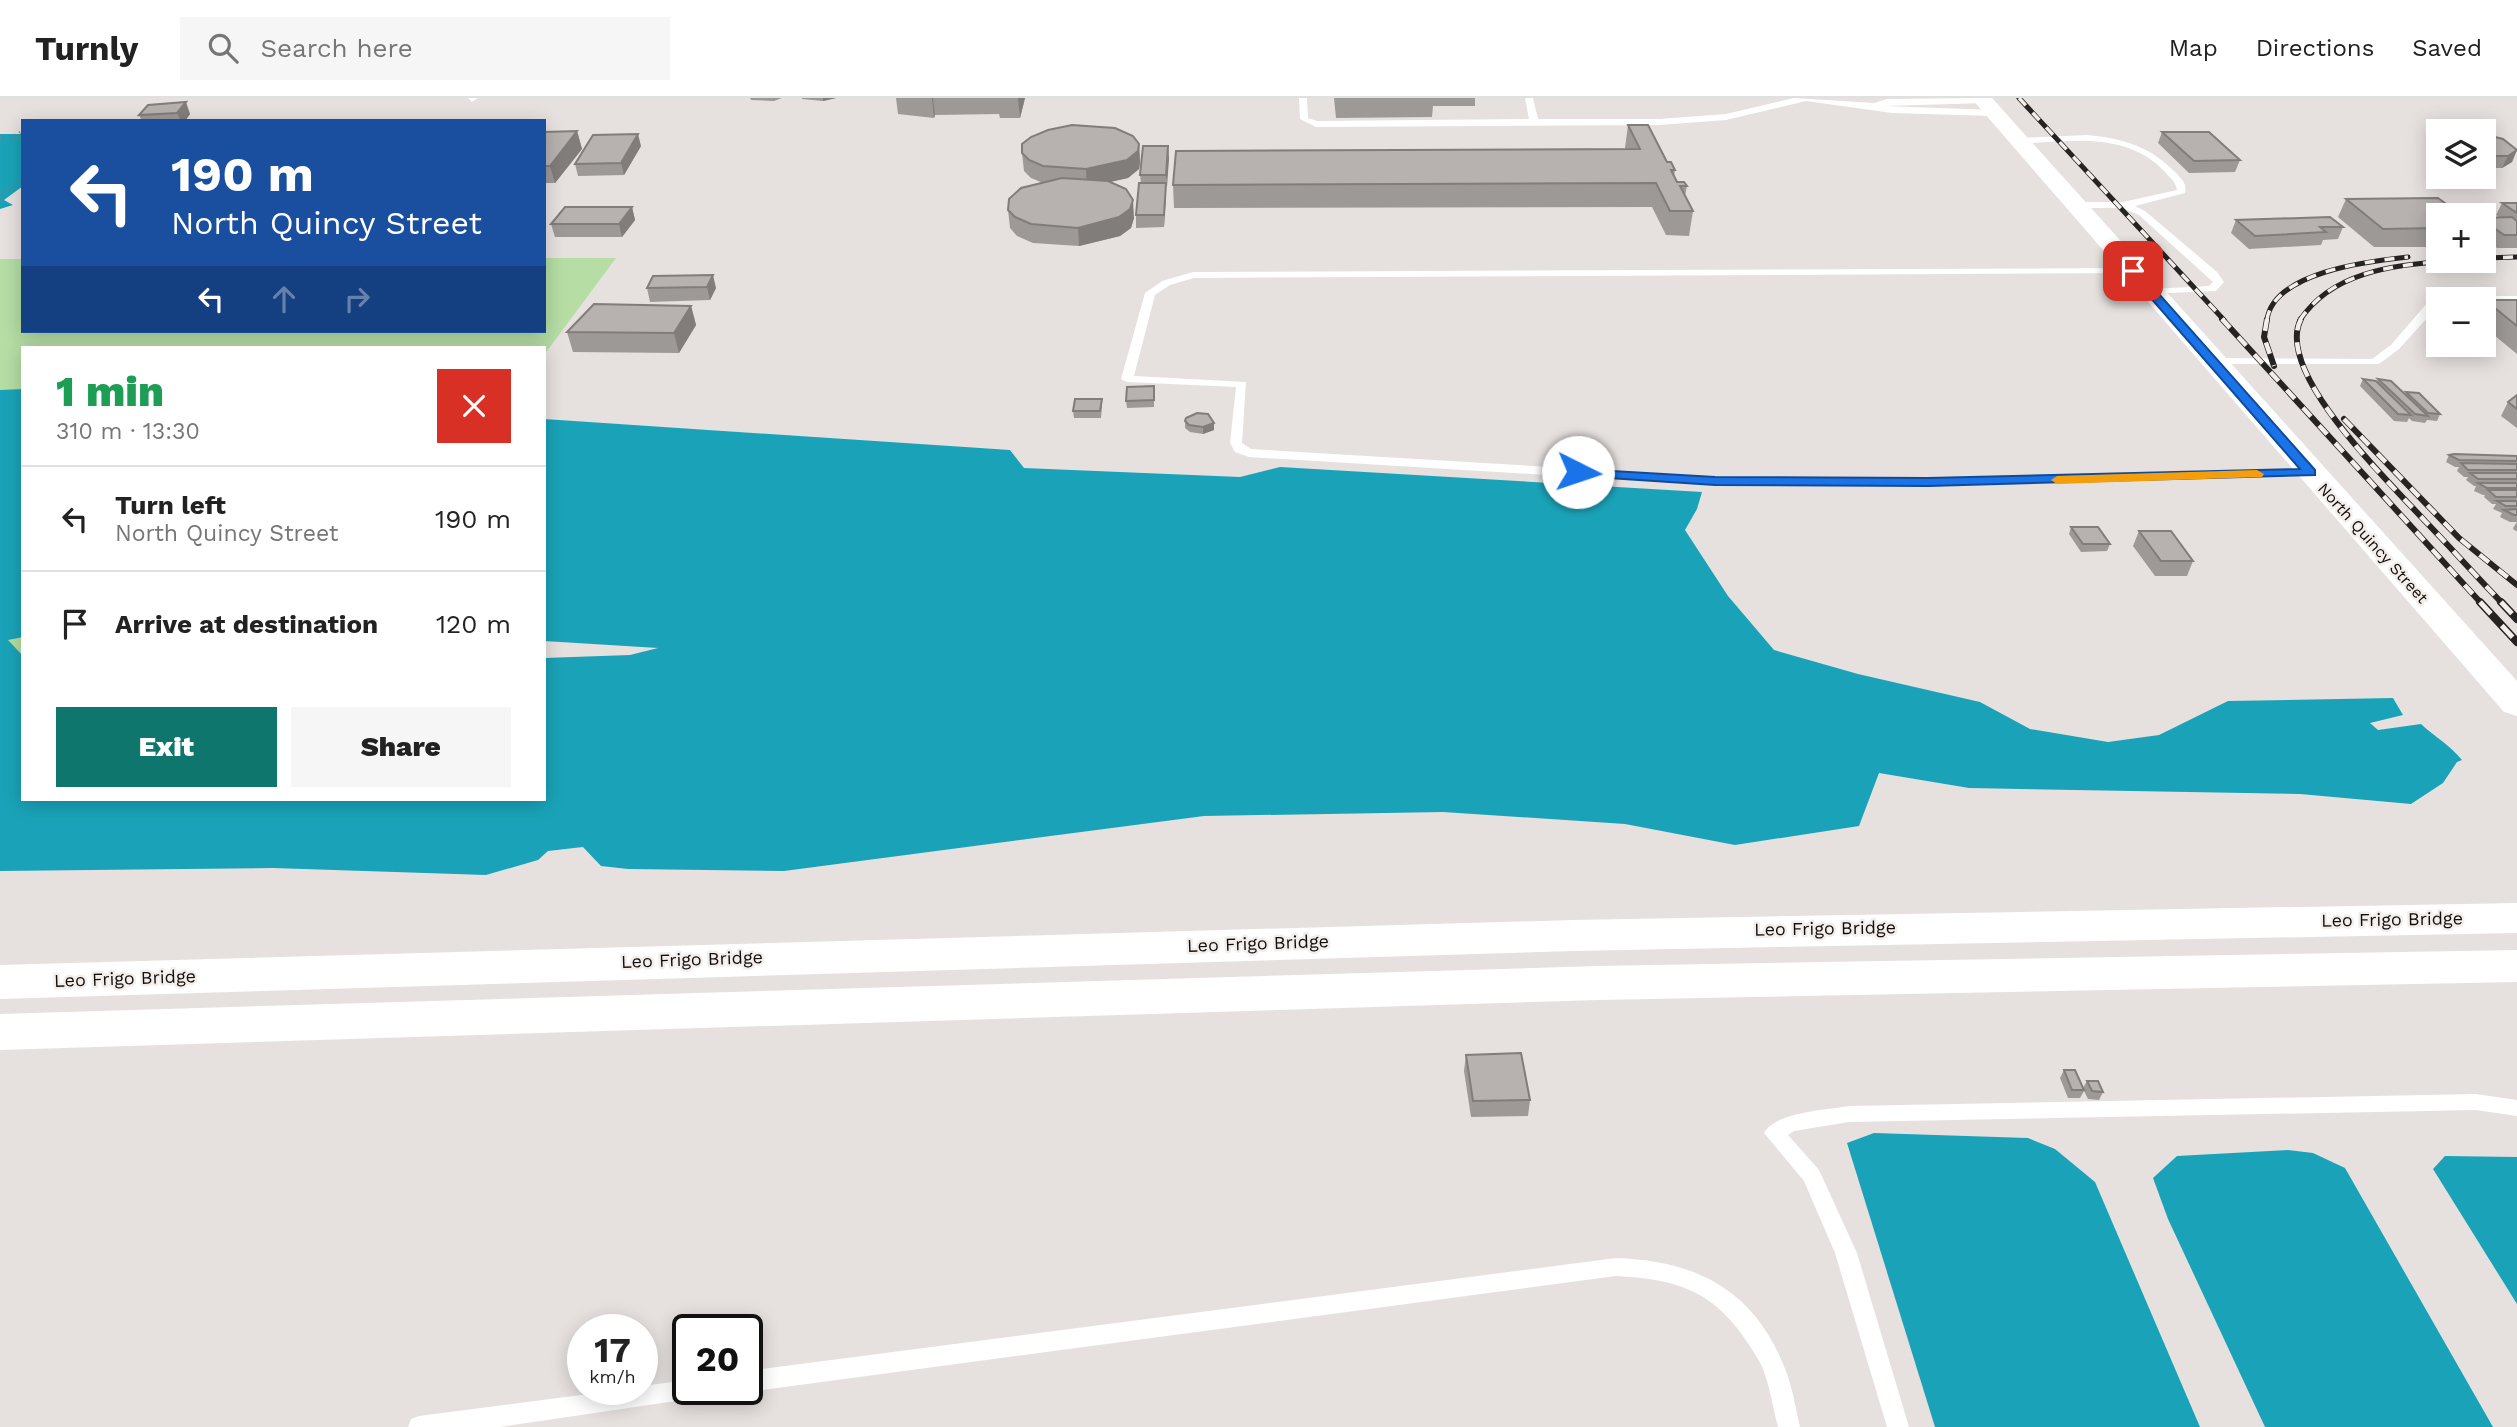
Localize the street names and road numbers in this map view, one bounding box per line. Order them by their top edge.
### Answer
street label: North Quincy Street [2314,479,2432,607]
street label: Leo Frigo Bridge [2321,907,2463,931]
street label: Leo Frigo Bridge [1754,916,1896,940]
street label: Leo Frigo Bridge [1187,930,1329,956]
street label: Leo Frigo Bridge [621,946,763,972]
street label: Leo Frigo Bridge [54,965,196,991]

